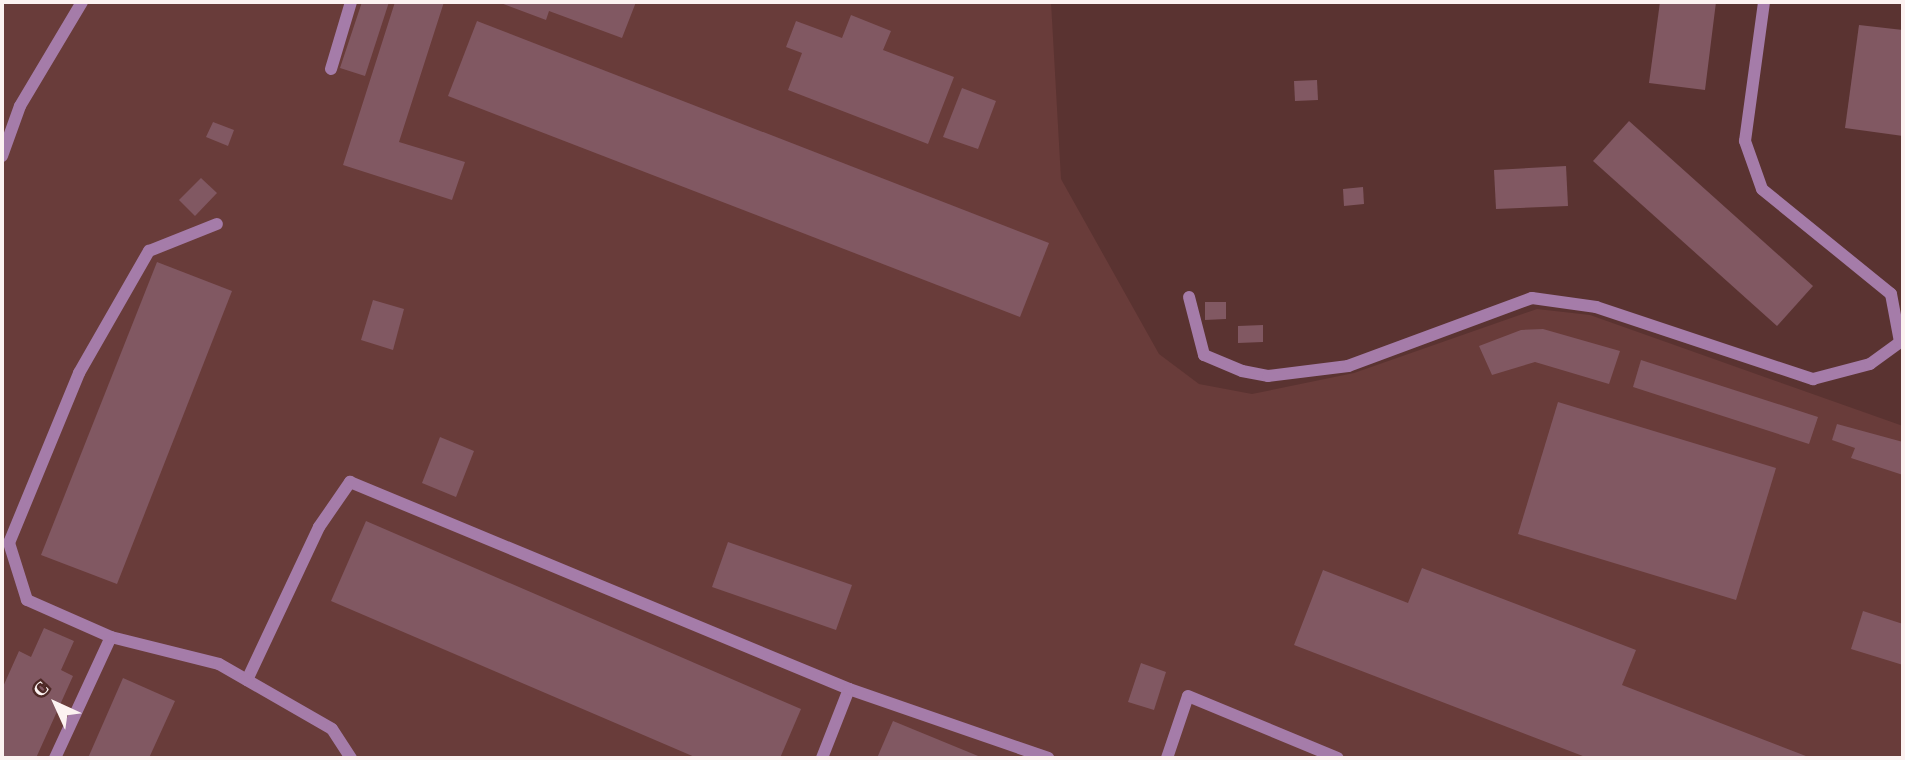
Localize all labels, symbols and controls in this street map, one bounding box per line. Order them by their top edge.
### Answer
north arrow [21,669,91,739]
text: С [29,677,53,701]

